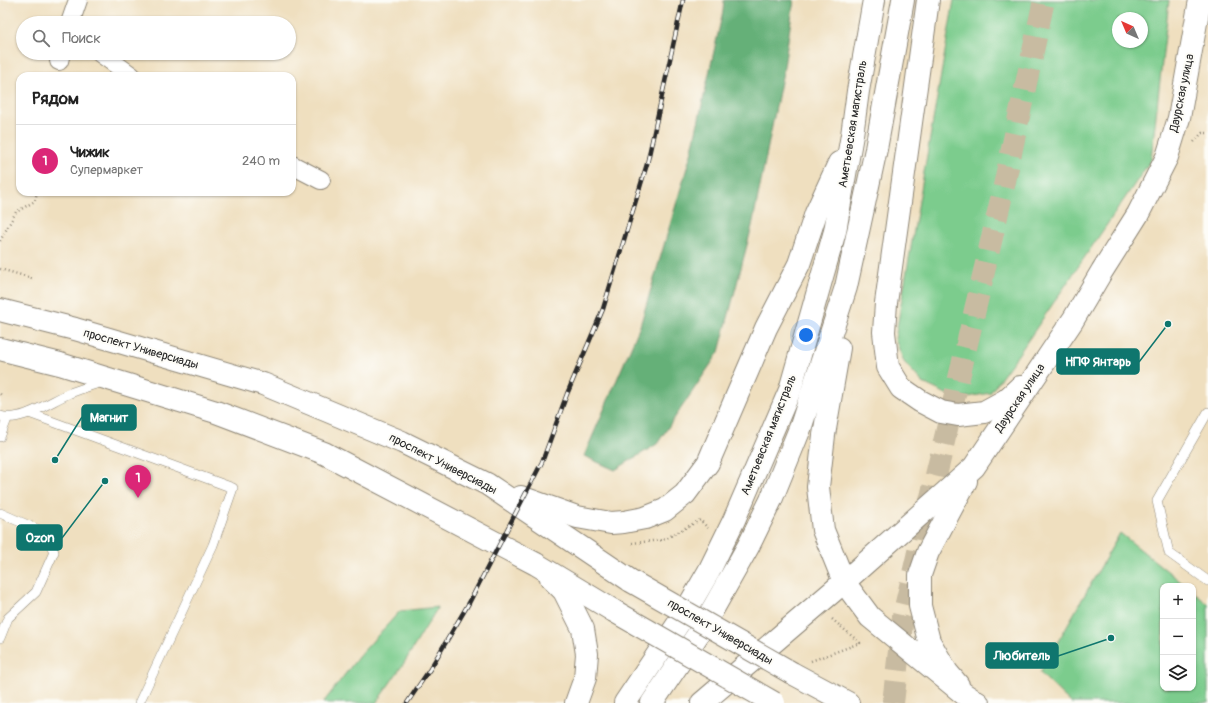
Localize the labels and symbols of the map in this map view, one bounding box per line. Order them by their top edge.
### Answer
north arrow [1112,12,1148,48]
street label: Даурская улица [1166,52,1198,134]
street label: Аметьевская магистраль [836,59,870,189]
street label: проспект Универсиады [82,325,201,373]
your location [796,325,816,345]
callout: НПФ Янтарь [1057,349,1139,374]
text: НПФ Янтарь [1065,354,1131,370]
street label: Даурская улица [991,360,1049,436]
street label: Аметьевская магистраль [738,372,800,498]
callout: Магнит [82,405,136,430]
text: Магнит [90,410,129,426]
street label: проспект Универсиады [387,430,500,498]
pin: 1 [125,465,151,498]
callout: Ozon [17,525,62,550]
text: Ozon [25,530,55,546]
street label: проспект Универсиады [665,596,776,668]
callout: Любитель [986,643,1058,668]
text: Любитель [993,648,1050,664]

